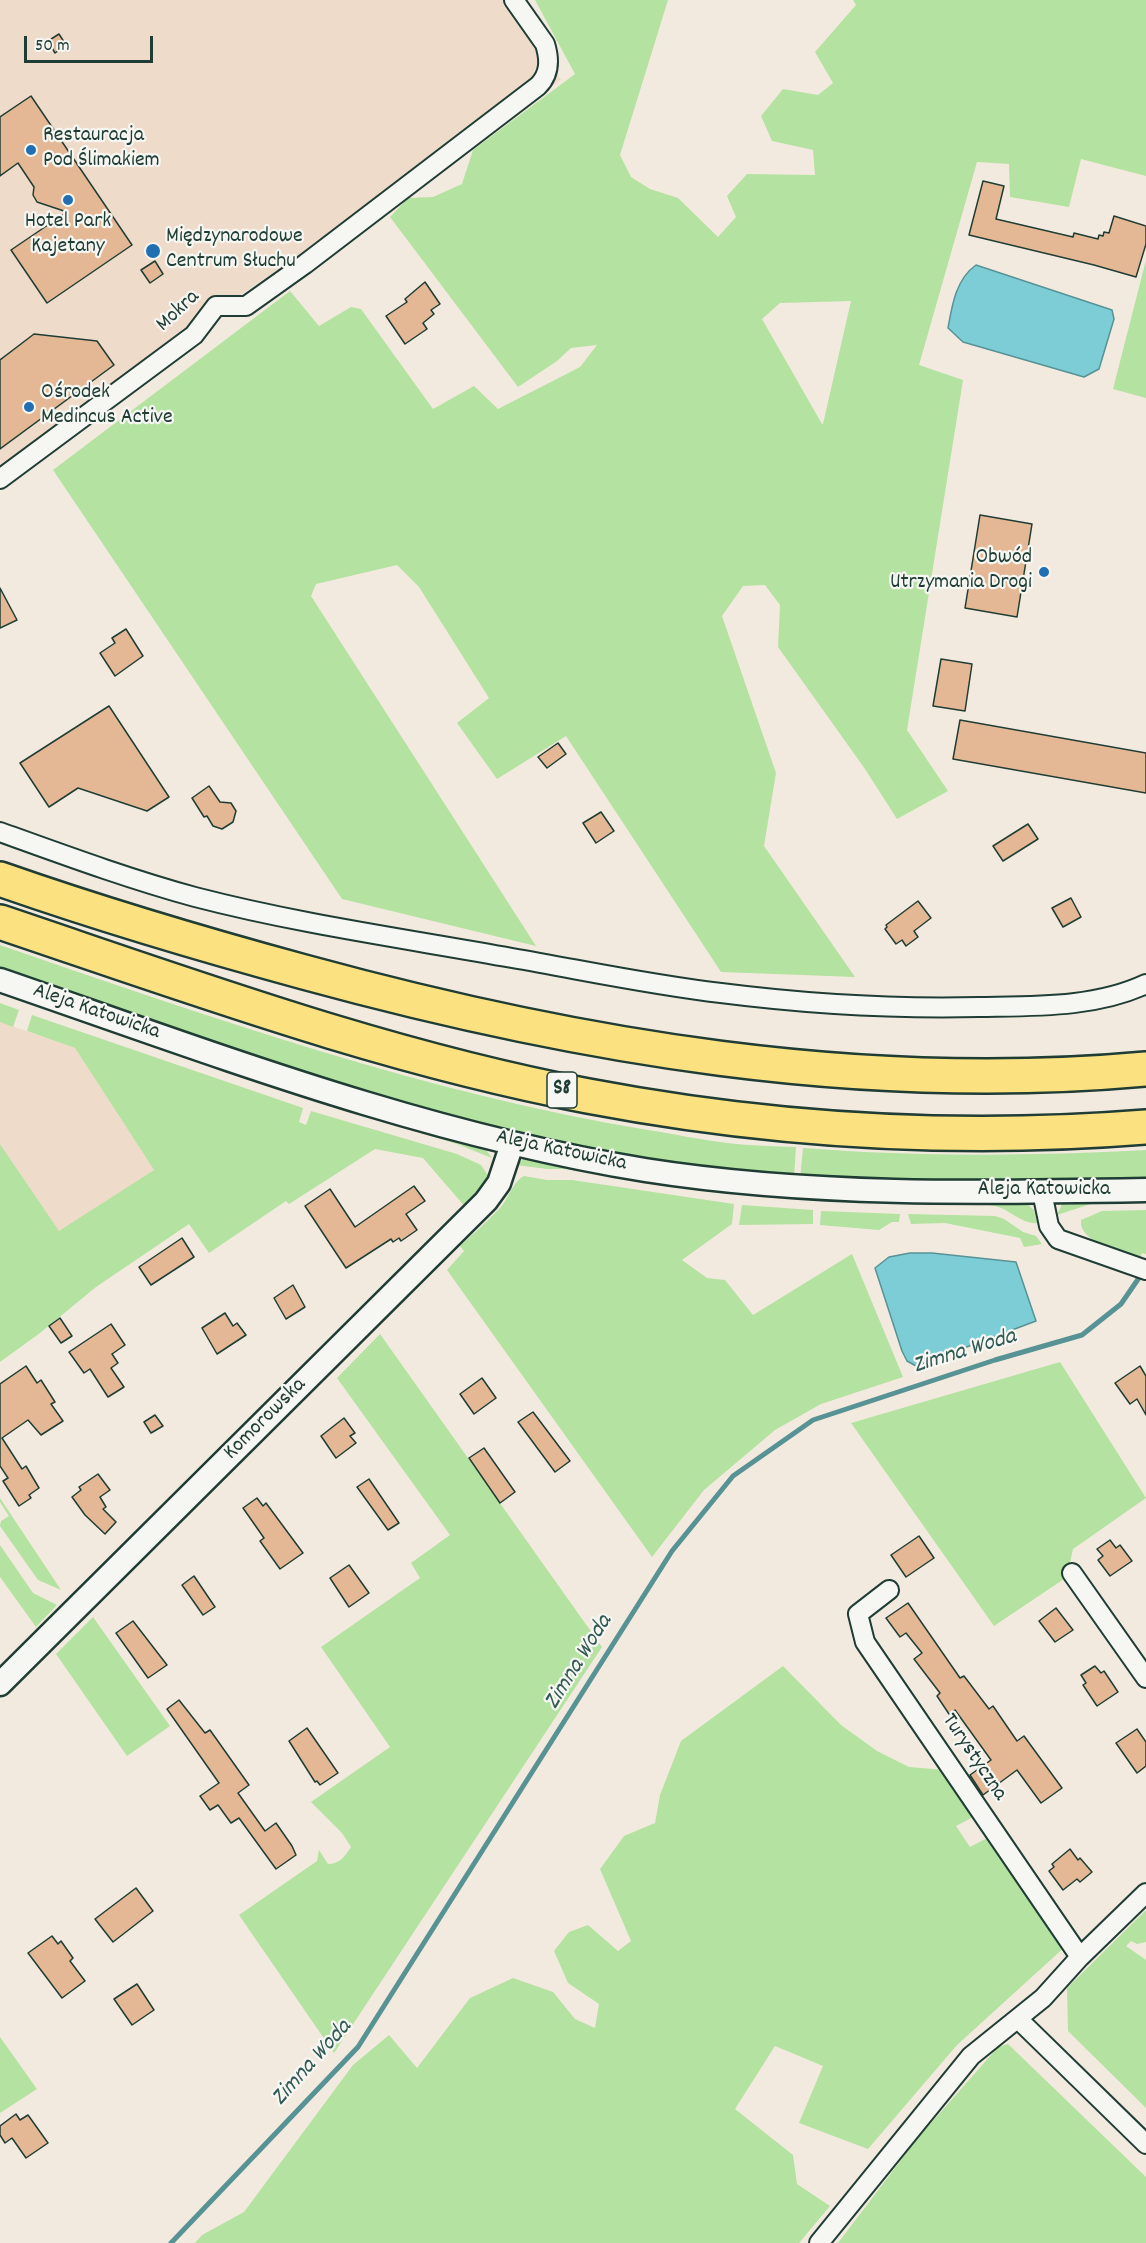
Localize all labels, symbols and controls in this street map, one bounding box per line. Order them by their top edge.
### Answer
scale bar [27,24,156,62]
text: 50 m [35,34,70,59]
place label: Restauracja Pod Ślimakiem [43,124,160,176]
marker: Restauracja Pod Ślimakiem [24,143,38,157]
marker: Hotel Park Kajetany [61,193,75,207]
place label: Hotel Park Kajetany [25,210,111,262]
place label: Międzynarodowe Centrum Słuchu [166,225,303,276]
marker: Międzynarodowe Centrum Słuchu [144,242,162,260]
street label: Mokra [152,285,206,339]
place label: Ośrodek Medincus Active [41,381,173,433]
marker: Ośrodek Medincus Active [22,400,36,414]
place label: Obwód Utrzymania Drogi [890,546,1032,598]
marker: Obwód Utrzymania Drogi [1037,565,1051,579]
street label: Aleja Katowicka [29,979,163,1047]
road number: S8 [547,1072,577,1108]
street label: Aleja Katowicka [493,1125,629,1179]
street label: Aleja Katowicka [978,1178,1110,1204]
water label: Zimna Woda [910,1324,1020,1382]
street label: Komorowska [219,1373,313,1467]
water label: Zimna Woda [540,1610,620,1716]
street label: Turystyczna [934,1709,1012,1807]
water label: Zimna Woda [267,2015,359,2113]

